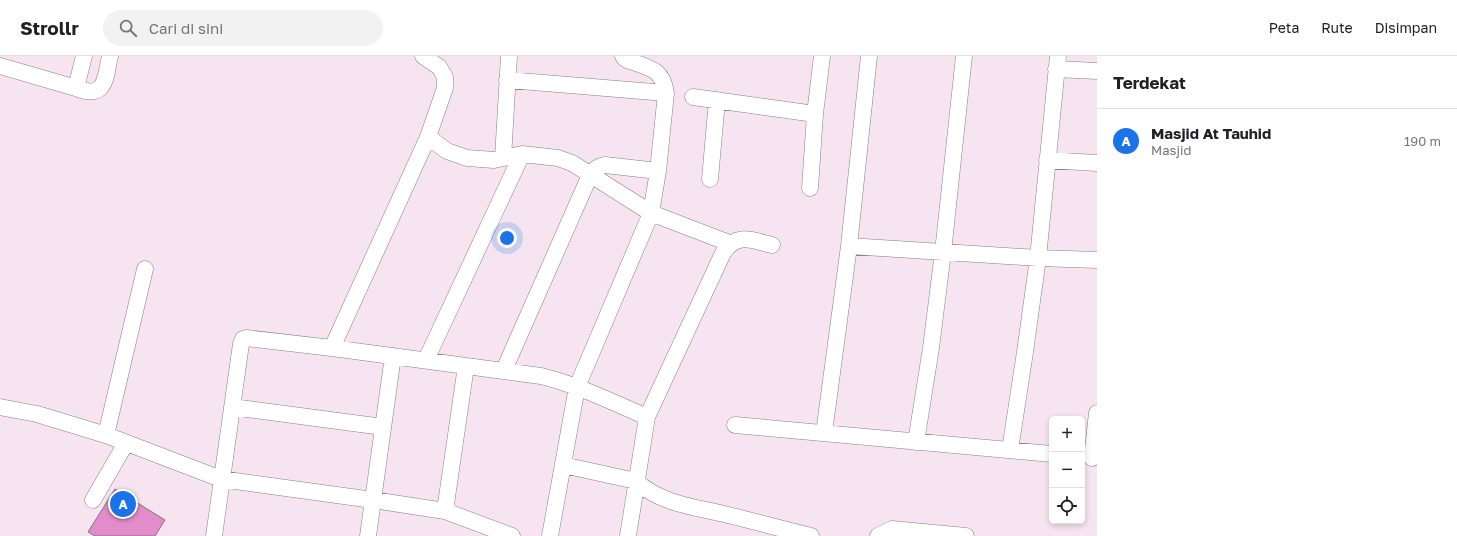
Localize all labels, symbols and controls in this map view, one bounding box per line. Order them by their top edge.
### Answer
search box [103,10,383,46]
text: Strollr [20,16,79,39]
icon: search [117,17,139,39]
text: Cari di sini [149,19,223,37]
text: Peta [1269,19,1299,36]
text: Rute [1321,19,1353,36]
text: Disimpan [1375,19,1437,36]
text: Terdekat [1113,72,1186,93]
text: Masjid At Tauhid [1151,124,1271,142]
text: A [1121,133,1131,149]
text: 190 m [1404,133,1441,149]
text: Masjid [1151,142,1191,158]
your location [497,228,517,248]
map controls [1049,416,1085,524]
button: + [1049,416,1085,452]
button: − [1049,452,1085,488]
button: locate [1049,488,1085,524]
pin: A [110,489,136,519]

